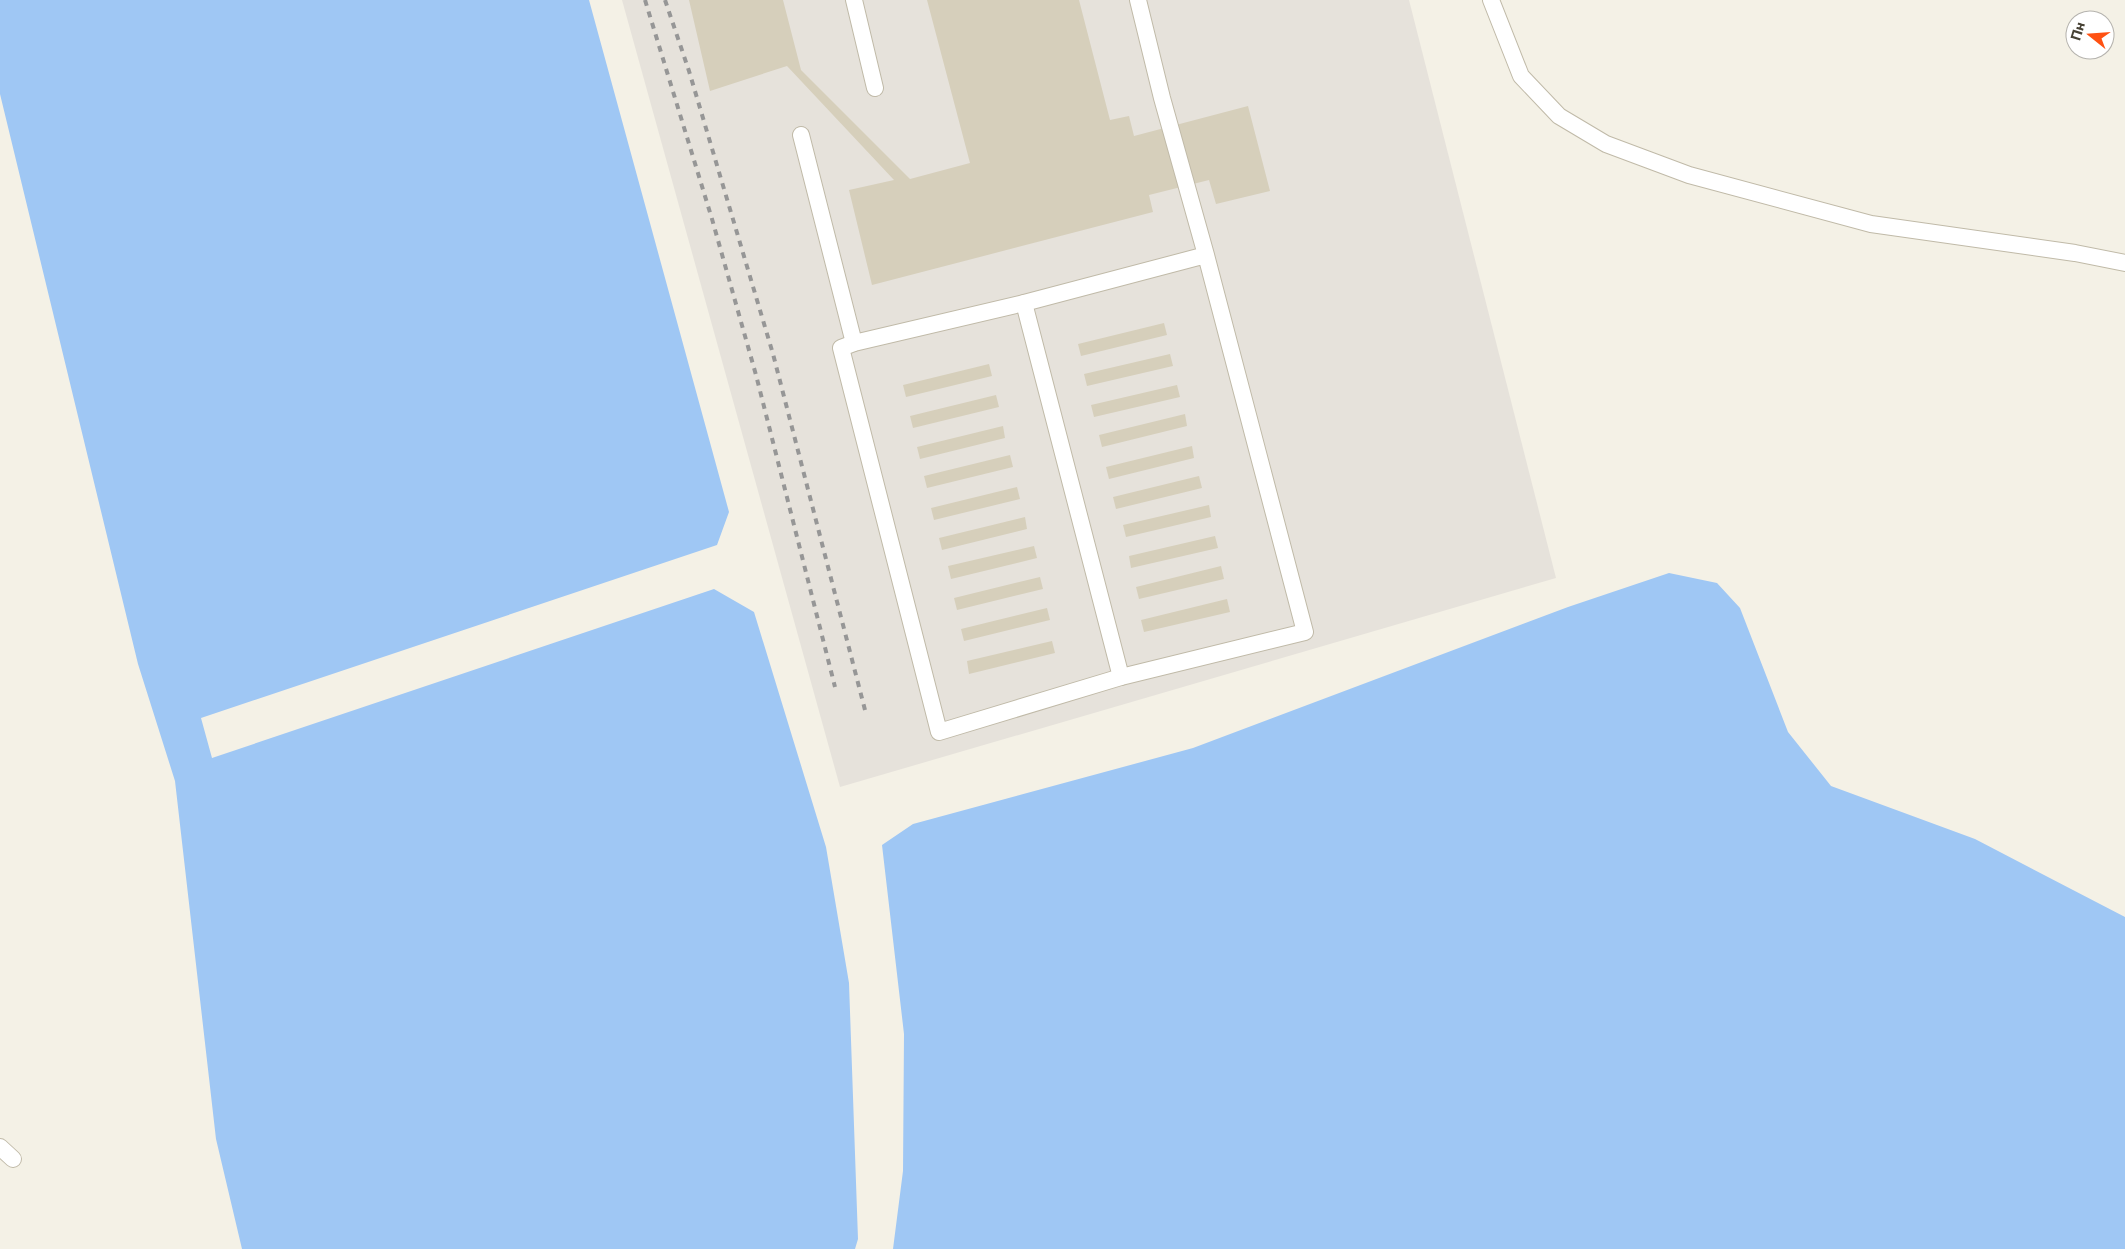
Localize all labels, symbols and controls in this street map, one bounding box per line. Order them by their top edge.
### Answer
north arrow [2065,10,2115,60]
text: Пн [2066,20,2088,42]

